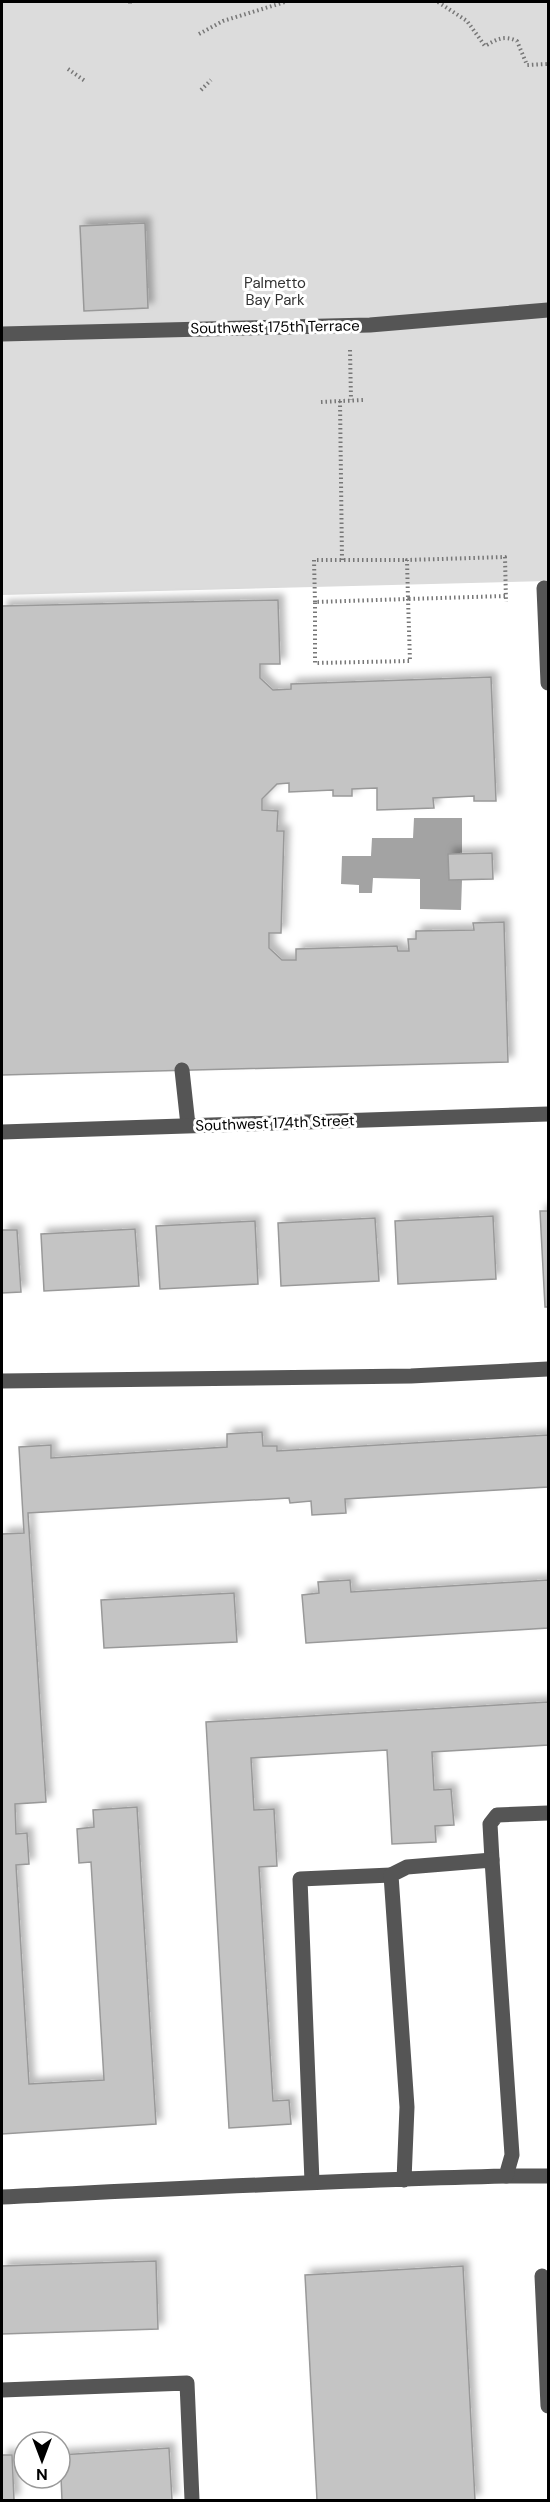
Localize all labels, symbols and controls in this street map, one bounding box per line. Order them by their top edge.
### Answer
park label: Palmetto Bay Park [244,273,306,310]
street label: Southwest 175th Terrace [190,316,360,338]
street label: Southwest 174th Street [195,1110,355,1136]
north arrow [12,2430,72,2490]
text: N [36,2464,48,2485]

